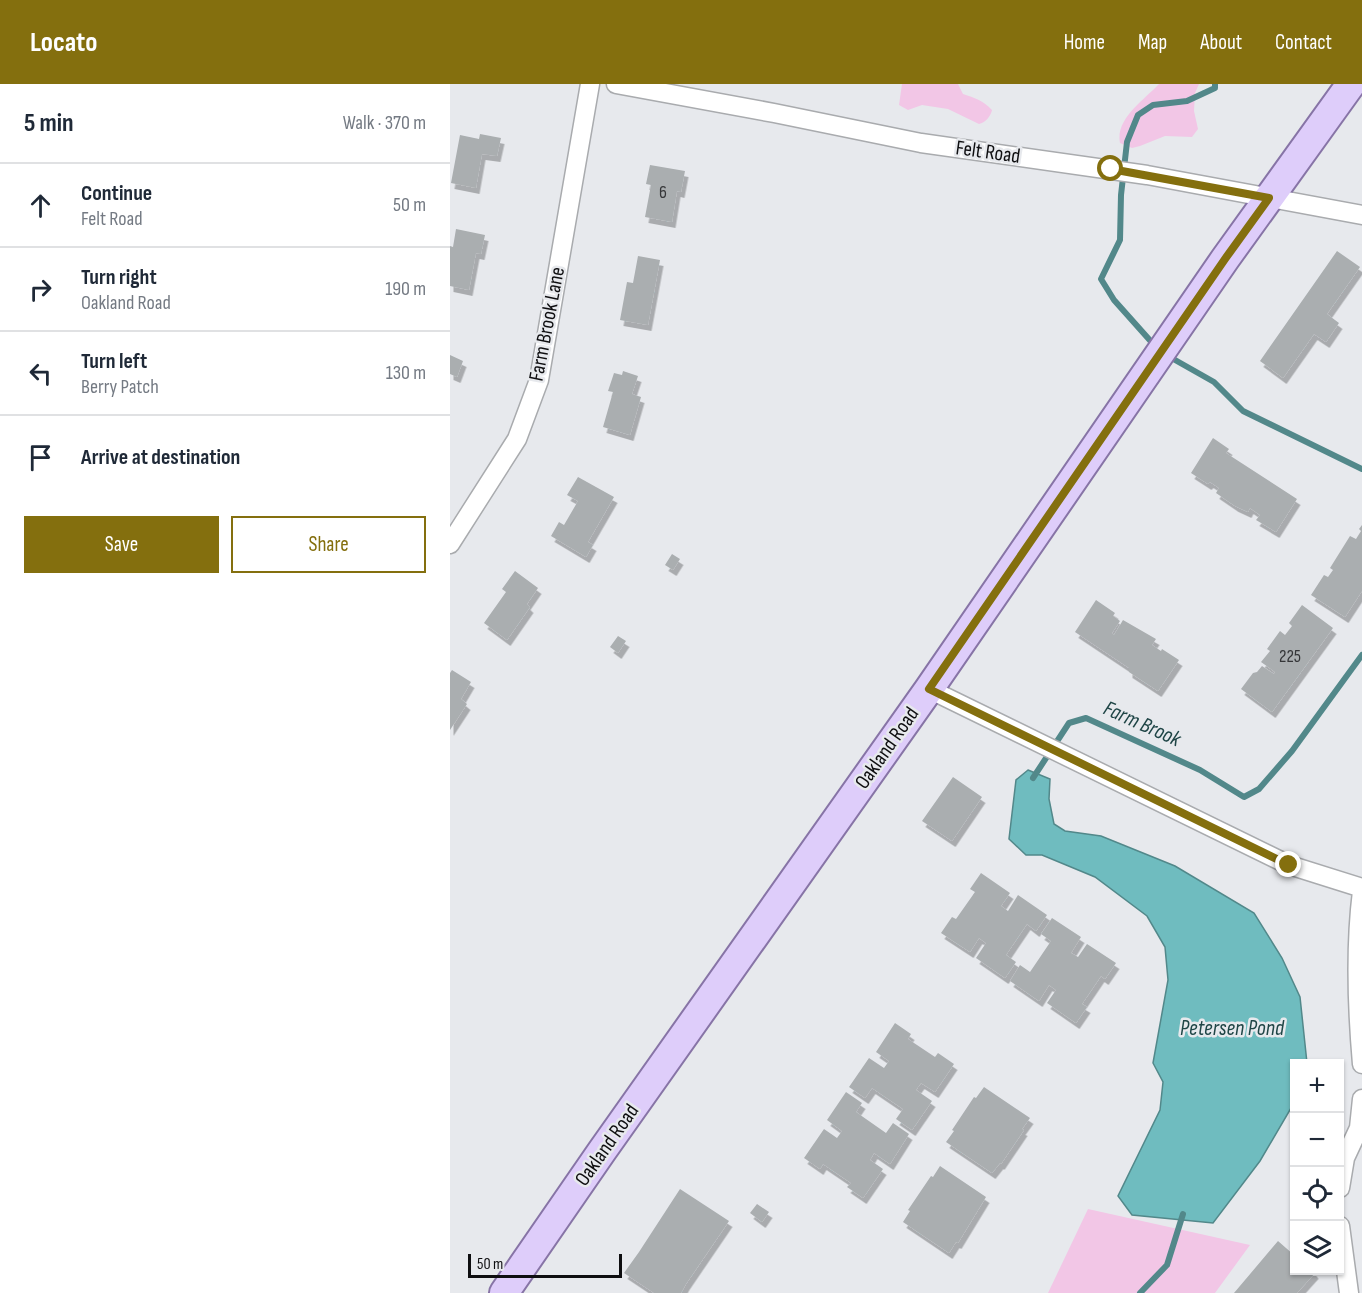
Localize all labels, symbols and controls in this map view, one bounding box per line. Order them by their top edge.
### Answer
text: Locato [30,26,97,59]
text: Home [1064,30,1105,55]
text: Map [1138,30,1167,55]
text: About [1200,30,1242,55]
text: Contact [1275,30,1332,55]
text: 5 min [24,108,74,139]
text: Walk · 370 m [343,111,426,135]
street label: Felt Road [954,135,1022,169]
route start [1097,155,1123,181]
text: Continue [81,180,152,207]
house number: 6 [659,182,667,203]
icon: ahead [24,189,57,222]
text: 50 m [393,193,426,217]
text: Felt Road [81,207,143,231]
text: Turn right [81,264,157,291]
street label: Farm Brook Lane [524,265,570,383]
icon: right [24,273,57,306]
text: 190 m [385,277,426,301]
text: Oakland Road [81,291,171,315]
text: Turn left [81,348,147,375]
icon: left [24,357,57,390]
text: 130 m [386,361,426,385]
text: Berry Patch [81,375,159,399]
icon: arrive [24,441,57,474]
text: Arrive at destination [81,444,240,471]
button: Save [24,516,219,573]
button: Share [231,516,426,573]
house number: 225 [1279,646,1301,667]
water label: Farm Brook [1099,695,1186,753]
street label: Oakland Road [850,702,924,794]
route end [1275,851,1301,877]
water label: Petersen Pond [1180,1015,1285,1042]
map controls [1290,1059,1344,1275]
button: + [1290,1059,1344,1113]
street label: Oakland Road [570,1099,644,1191]
button: − [1290,1113,1344,1167]
button: locate [1290,1167,1344,1221]
button: layers [1290,1221,1344,1275]
scale bar [468,1251,622,1278]
text: 50 m [477,1255,503,1274]

